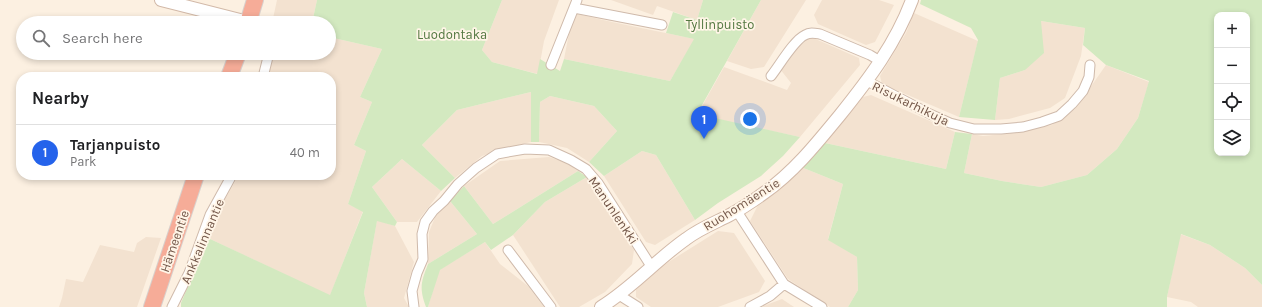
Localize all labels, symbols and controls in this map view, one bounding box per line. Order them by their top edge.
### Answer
map controls [1214,12,1250,156]
button: + [1214,12,1250,48]
search box [16,16,336,60]
park label: Tyllinpuisto [686,17,754,32]
icon: search [30,27,52,49]
park label: Luodontaka [417,27,487,42]
text: Search here [62,29,143,47]
button: − [1214,48,1250,84]
street label: Risukarhikuja [870,78,952,129]
button: locate [1214,84,1250,120]
text: Nearby [32,88,89,108]
pin: 1 [691,106,717,139]
your location [740,109,760,129]
button: layers [1214,120,1250,156]
text: Tarjanpuisto [70,136,160,154]
text: 1 [43,145,47,160]
text: 40 m [290,145,320,160]
text: Park [70,154,96,169]
street label: Manunlenkki [585,174,642,247]
street label: Ruohomäentie [700,175,782,234]
street label: Ankkalinnantie [178,196,227,286]
street label: Hämeentie [157,208,192,274]

